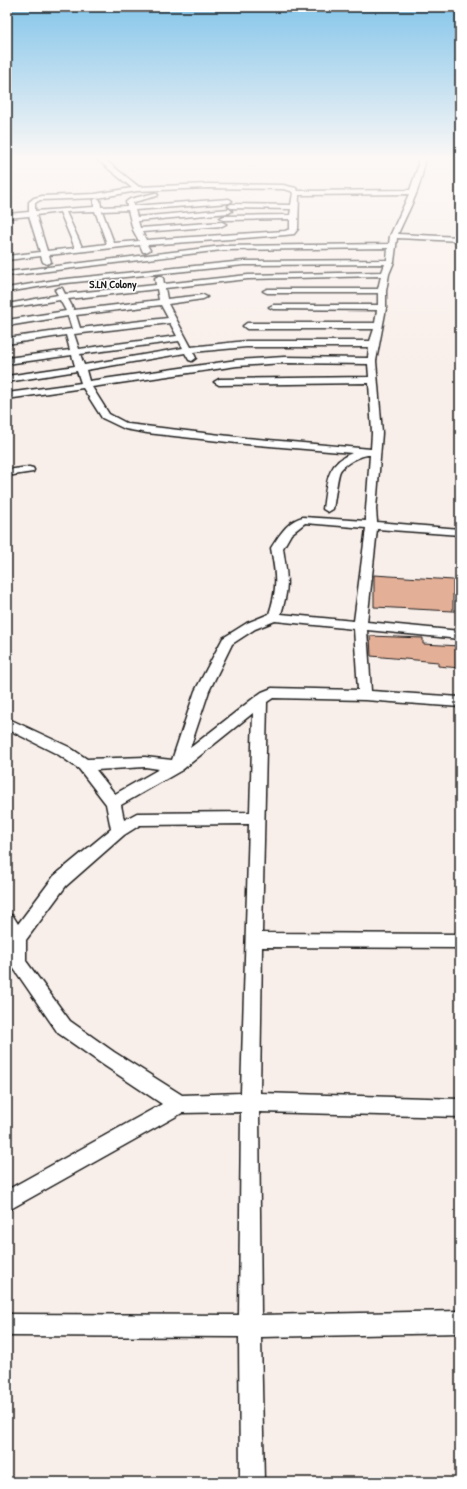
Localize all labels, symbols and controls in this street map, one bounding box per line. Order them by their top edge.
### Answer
district label: S.LN Colony [89,277,137,292]

